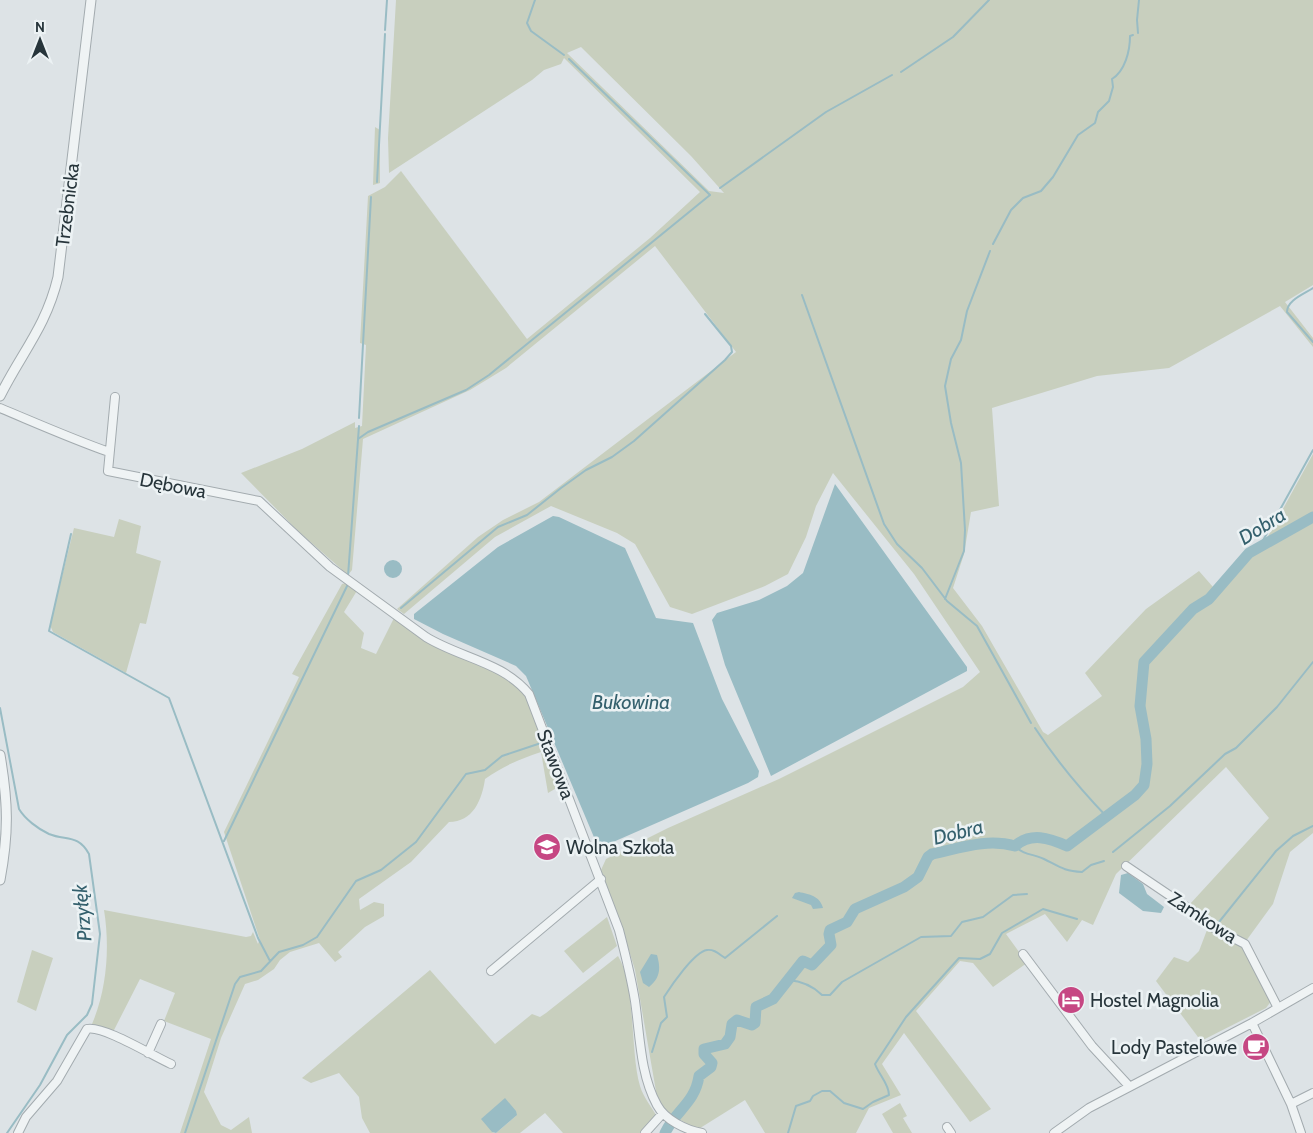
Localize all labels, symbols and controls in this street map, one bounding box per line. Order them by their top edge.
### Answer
north arrow [15,15,65,65]
text: N [35,18,45,36]
street label: Trzebnicka [51,162,84,248]
street label: Dębowa [138,468,208,503]
water label: Dobra [1234,502,1290,550]
water label: Bukowina [592,690,670,714]
street label: Stawowa [532,726,579,802]
water label: Dobra [930,814,986,850]
school or university icon: Wolna Szkoła [532,832,562,862]
place label: Wolna Szkoła [566,836,674,859]
water label: Przyłęk [67,882,96,942]
street label: Zamkowa [1164,887,1241,948]
hotel icon: Hostel Magnolia [1056,985,1086,1015]
place label: Hostel Magnolia [1090,989,1219,1012]
cafe icon: Lody Pastelowe [1241,1032,1271,1062]
place label: Lody Pastelowe [1111,1036,1237,1059]

